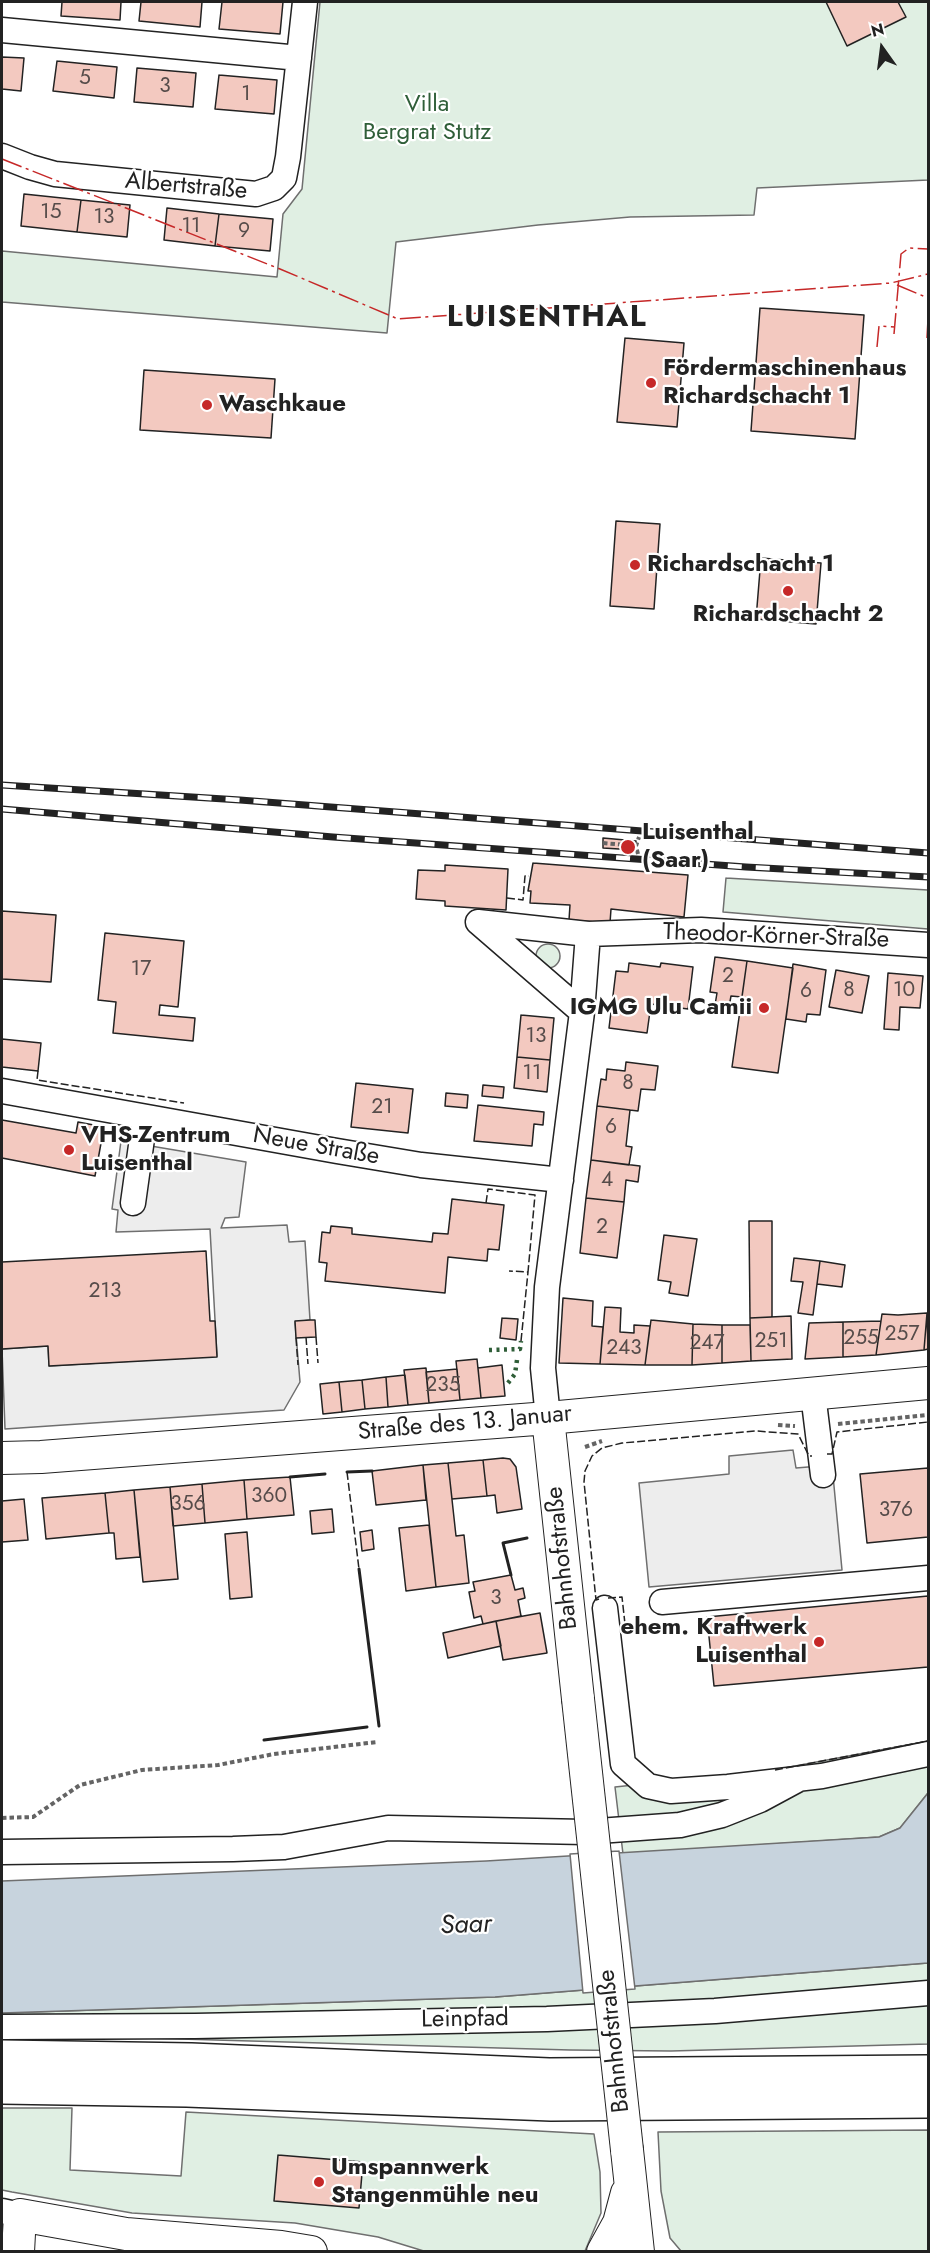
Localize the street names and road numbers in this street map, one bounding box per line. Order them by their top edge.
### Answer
street label: Albertstraße [124,167,248,207]
street label: Theodor-Körner-Straße [662,919,890,955]
street label: Neue Straße [251,1122,381,1172]
street label: Straße des 13. Januar [357,1400,573,1448]
street label: Bahnhofstraße [541,1485,585,1631]
street label: Bahnhofstraße [593,1968,637,2114]
street label: Leinpfad [421,2005,509,2035]

